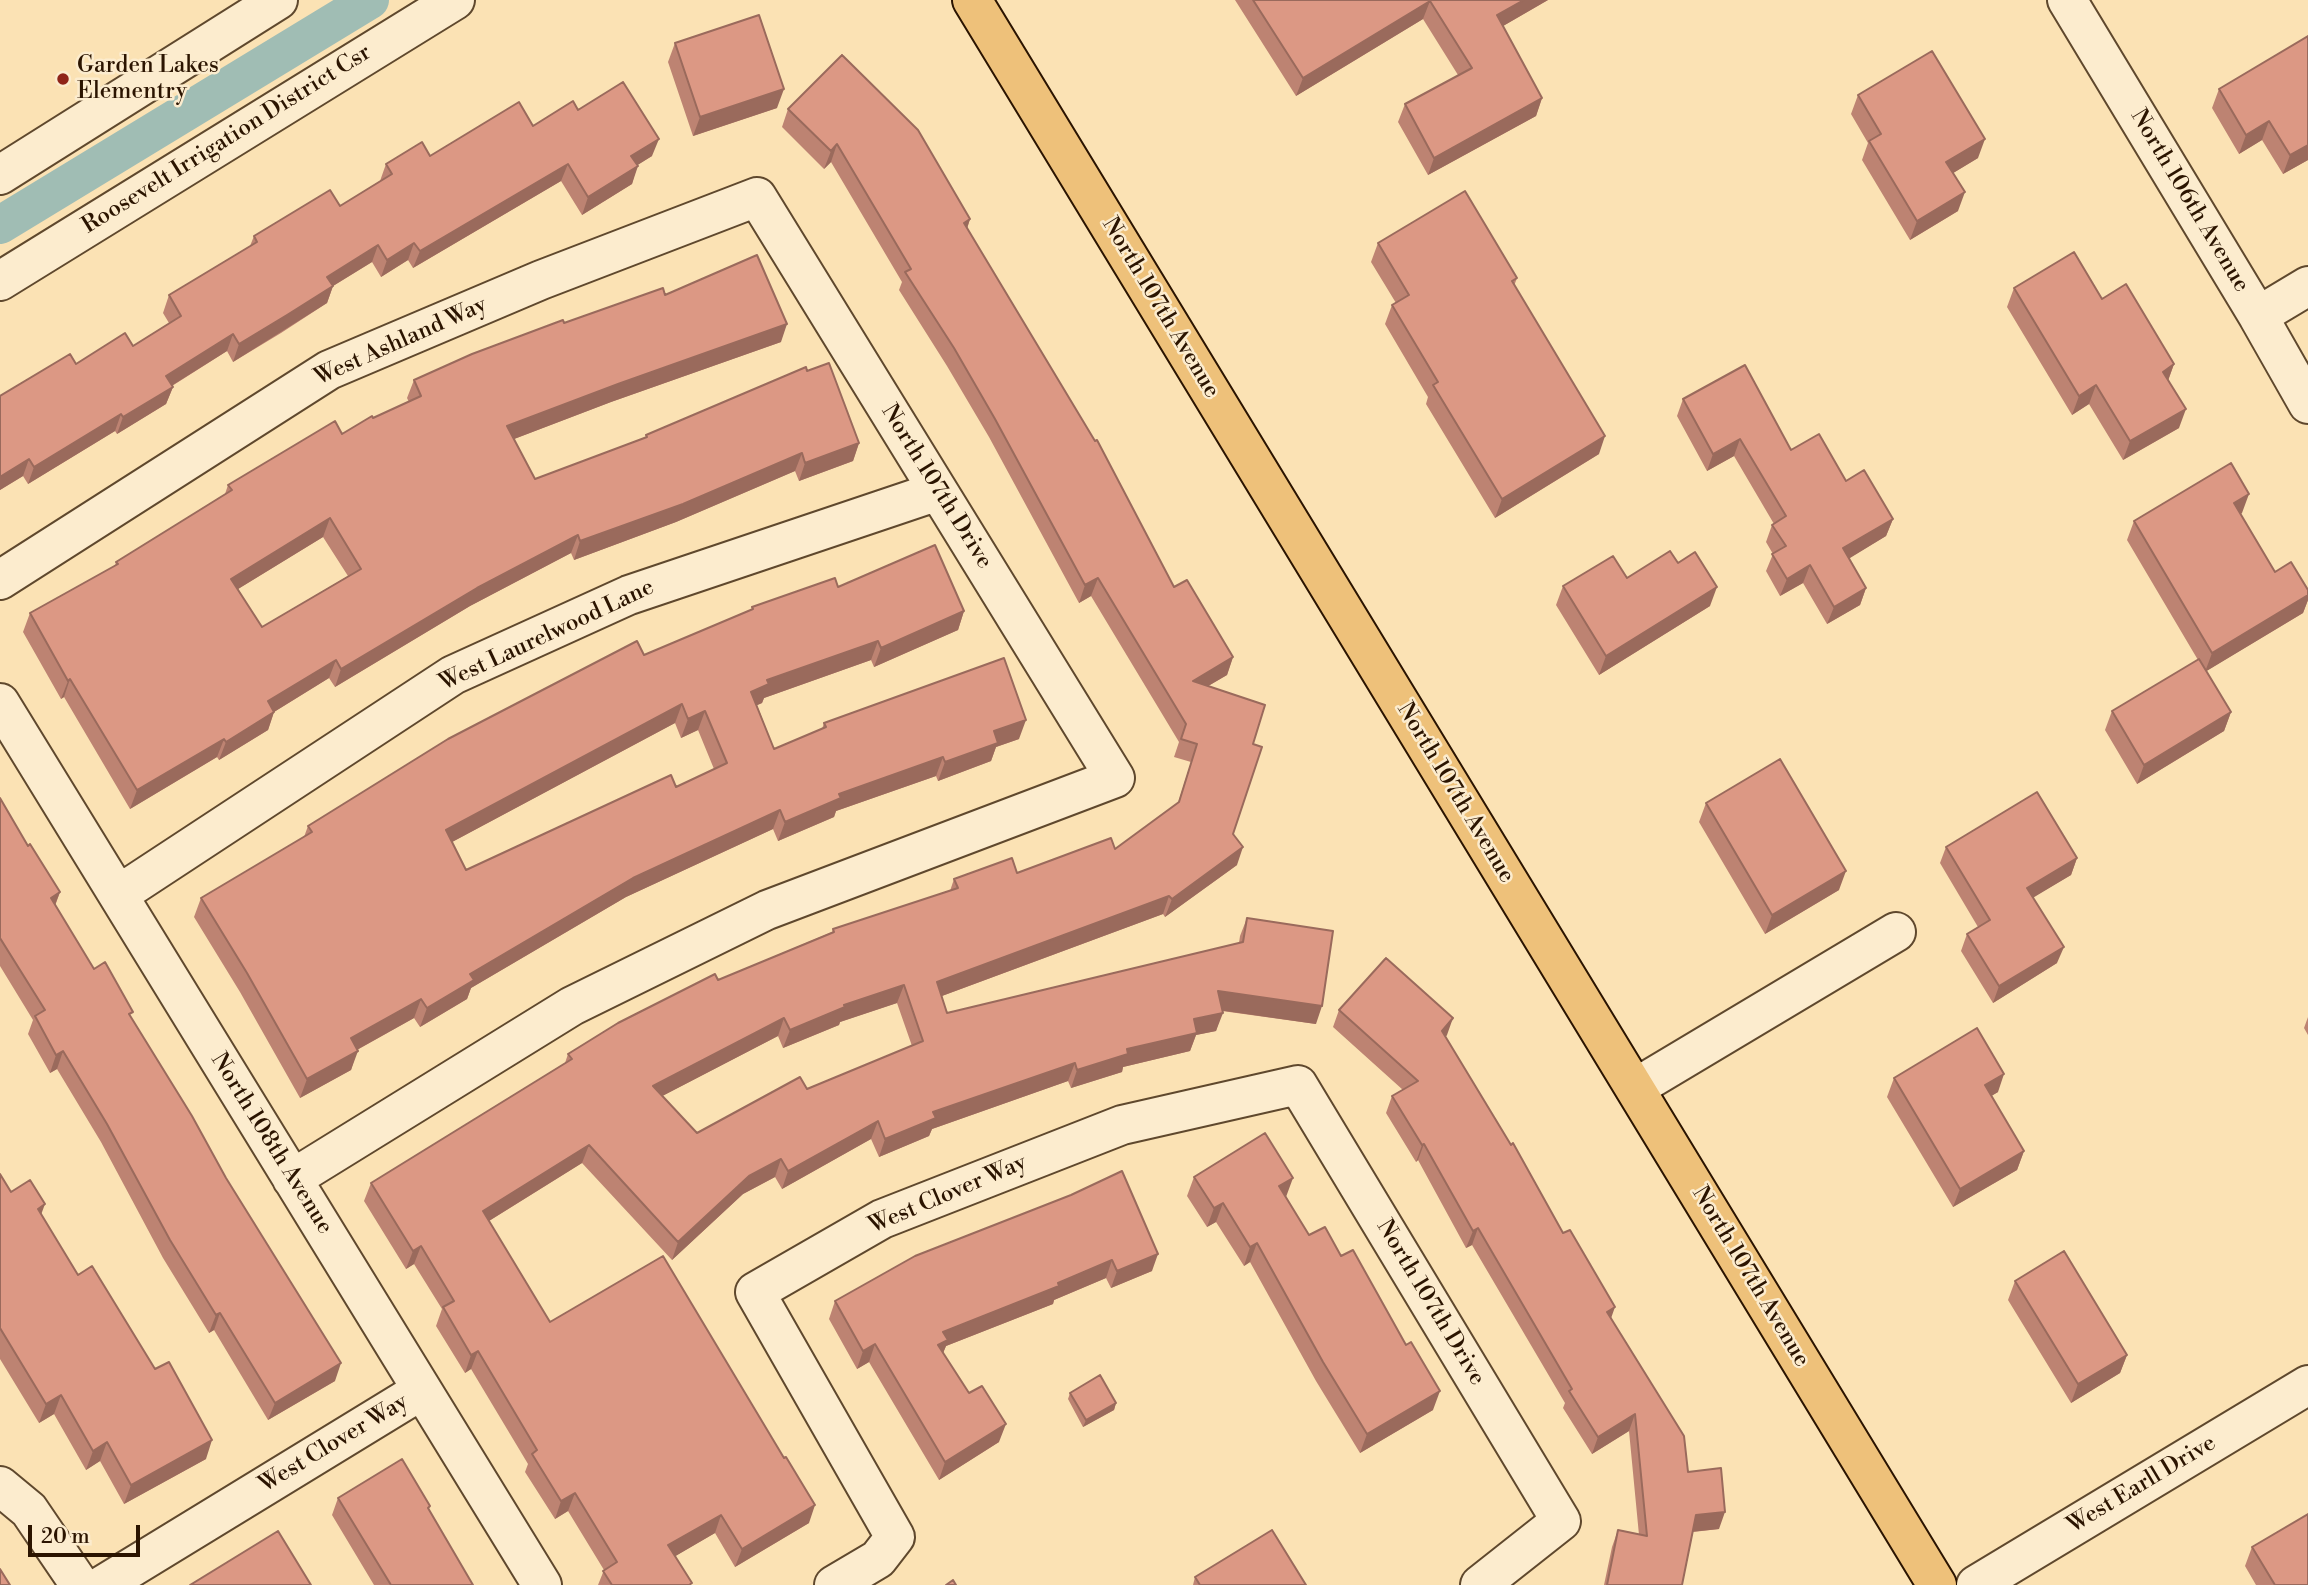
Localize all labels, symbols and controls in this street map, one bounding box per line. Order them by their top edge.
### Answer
street label: Roosevelt Irrigation District Csr [77,39,377,241]
place label: Garden Lakes Elementry [77,52,219,106]
marker: Garden Lakes Elementry [55,71,71,87]
street label: North 106th Avenue [2124,105,2254,297]
street label: North 107th Avenue [1095,213,1225,403]
street label: West Ashland Way [311,292,491,392]
street label: North 107th Drive [874,400,998,574]
street label: West Laurelwood Lane [435,574,659,698]
street label: North 107th Avenue [1390,698,1520,888]
street label: North 108th Avenue [204,1048,338,1240]
street label: West Clover Way [865,1149,1031,1241]
street label: North 107th Avenue [1685,1182,1815,1372]
street label: North 107th Drive [1370,1215,1490,1391]
street label: West Clover Way [255,1389,413,1499]
street label: West Earll Drive [2063,1430,2221,1540]
scale bar [32,1512,144,1556]
text: 20 m [41,1524,90,1550]

